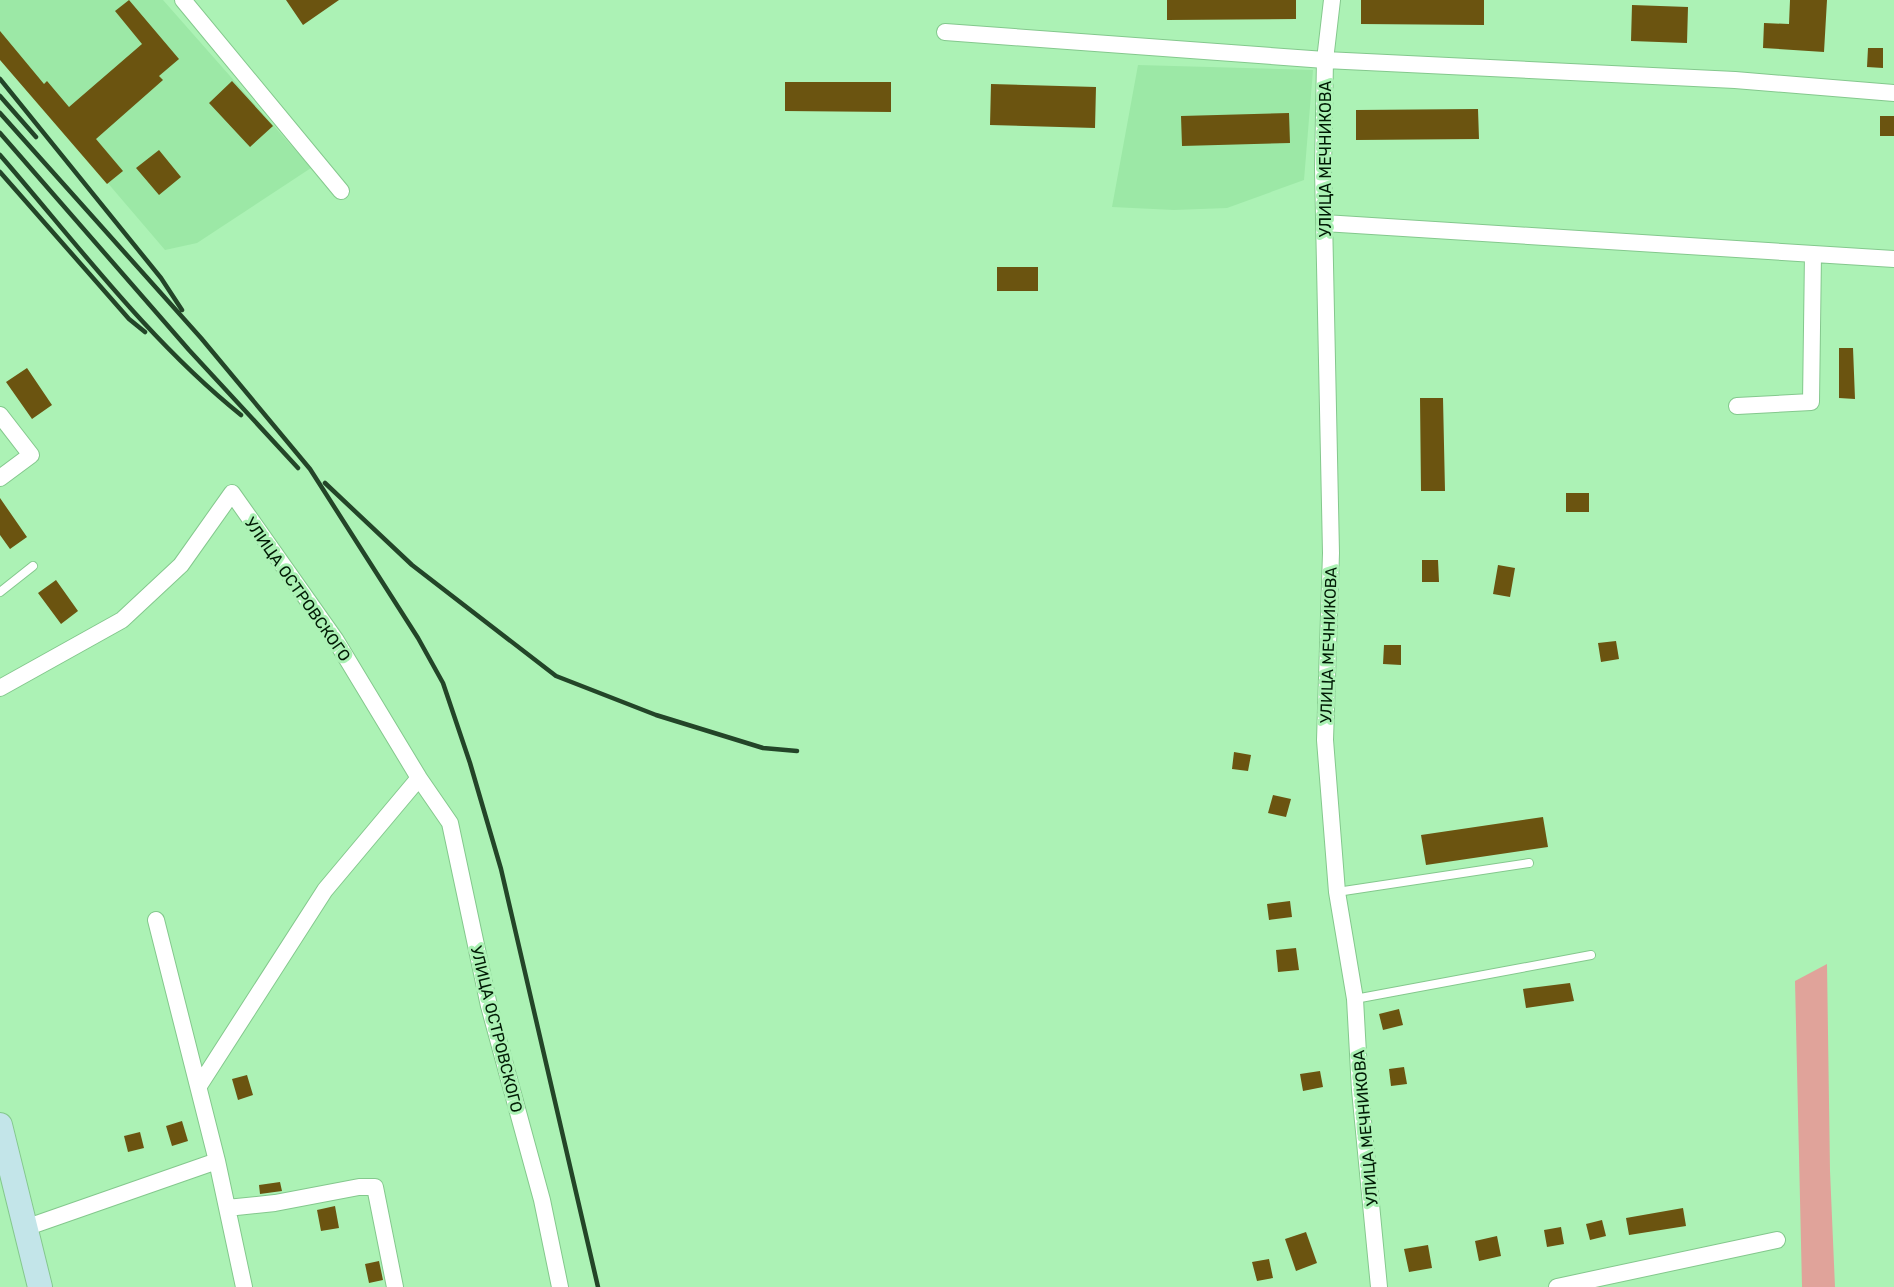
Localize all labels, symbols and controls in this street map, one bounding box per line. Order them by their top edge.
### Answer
street label: УЛИЦА МЕЧНИКОВА [1316,80,1335,237]
street label: УЛИЦА ОСТРОВСКОГО [241,514,354,665]
street label: УЛИЦА МЕЧНИКОВА [1316,566,1341,724]
street label: УЛИЦА ОСТРОВСКОГО [467,944,526,1114]
street label: УЛИЦА МЕЧНИКОВА [1349,1049,1382,1207]

